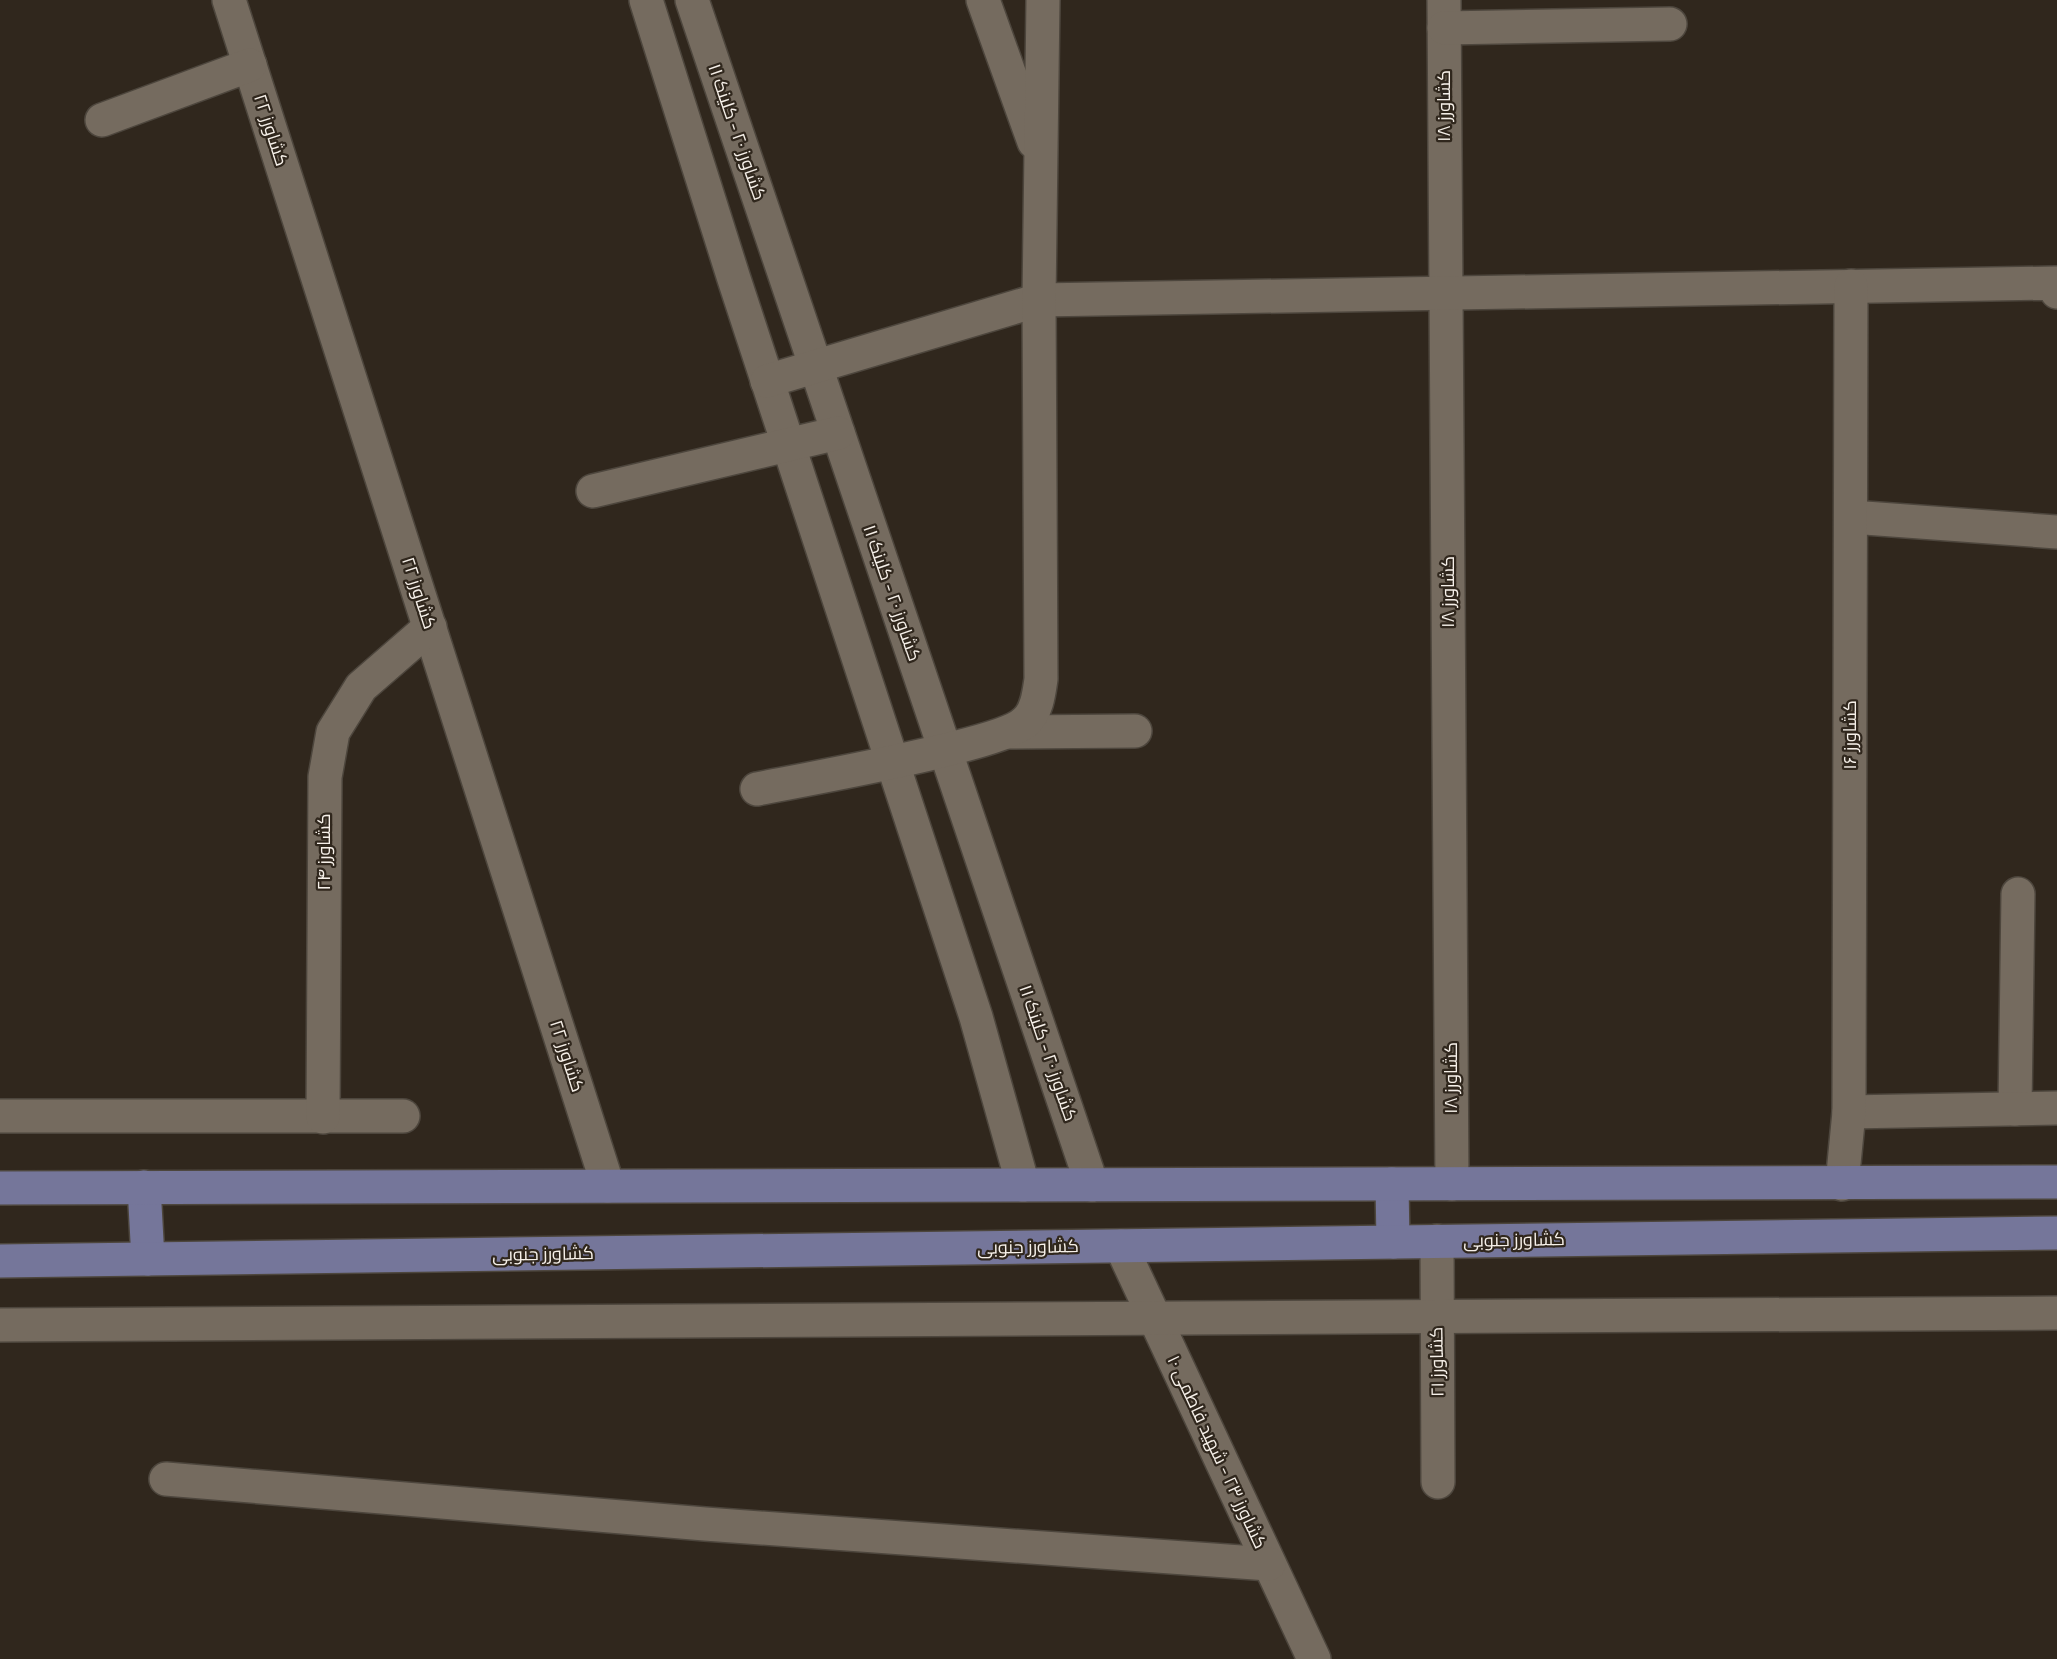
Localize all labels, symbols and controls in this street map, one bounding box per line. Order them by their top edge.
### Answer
street label: کشاورز ۲۰ - کلینک ۱۱ [703,61,772,203]
street label: کشاورز ۱۸ [1432,70,1455,142]
street label: کشاورز ۲۲ [249,91,294,169]
street label: کشاورز ۲۰ - کلینک ۱۱ [858,522,927,664]
street label: کشاورز ۲۲ [397,554,442,632]
street label: کشاورز ۱۸ [1436,556,1459,628]
street label: کشاورز ۱۶ [1838,700,1861,770]
street label: کشاورز ۲۴ [312,814,335,890]
street label: کشاورز ۲۰ - کلینک ۱۱ [1014,982,1083,1124]
street label: کشاورز ۲۲ [545,1017,590,1095]
street label: کشاورز ۱۸ [1439,1042,1462,1114]
street label: کشاورز جنوبی [1463,1227,1565,1252]
street label: کشاورز جنوبی [977,1234,1079,1259]
street label: کشاورز جنوبی [492,1241,594,1266]
street label: کشاورز ۲۱ [1424,1327,1449,1397]
street label: کشاورز ۲۳ - شهید فاطمی ۱۰ [1163,1352,1272,1552]

